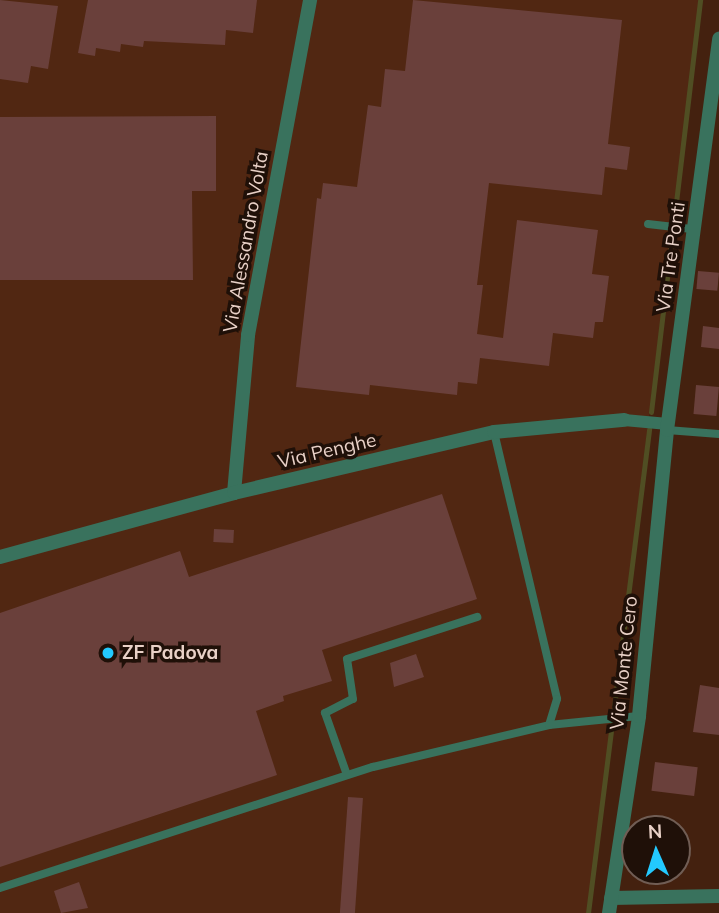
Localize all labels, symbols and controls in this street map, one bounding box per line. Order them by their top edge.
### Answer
street label: Via Alessandro Volta [219,149,273,335]
street label: Via Tre Ponti [652,200,690,314]
street label: Via Penghe [275,429,379,473]
street label: Via Monte Cero [606,595,642,731]
place label: ZF Padova [122,642,218,664]
marker: ZF Padova [100,645,116,661]
north arrow [621,815,691,885]
text: N [647,819,663,843]

